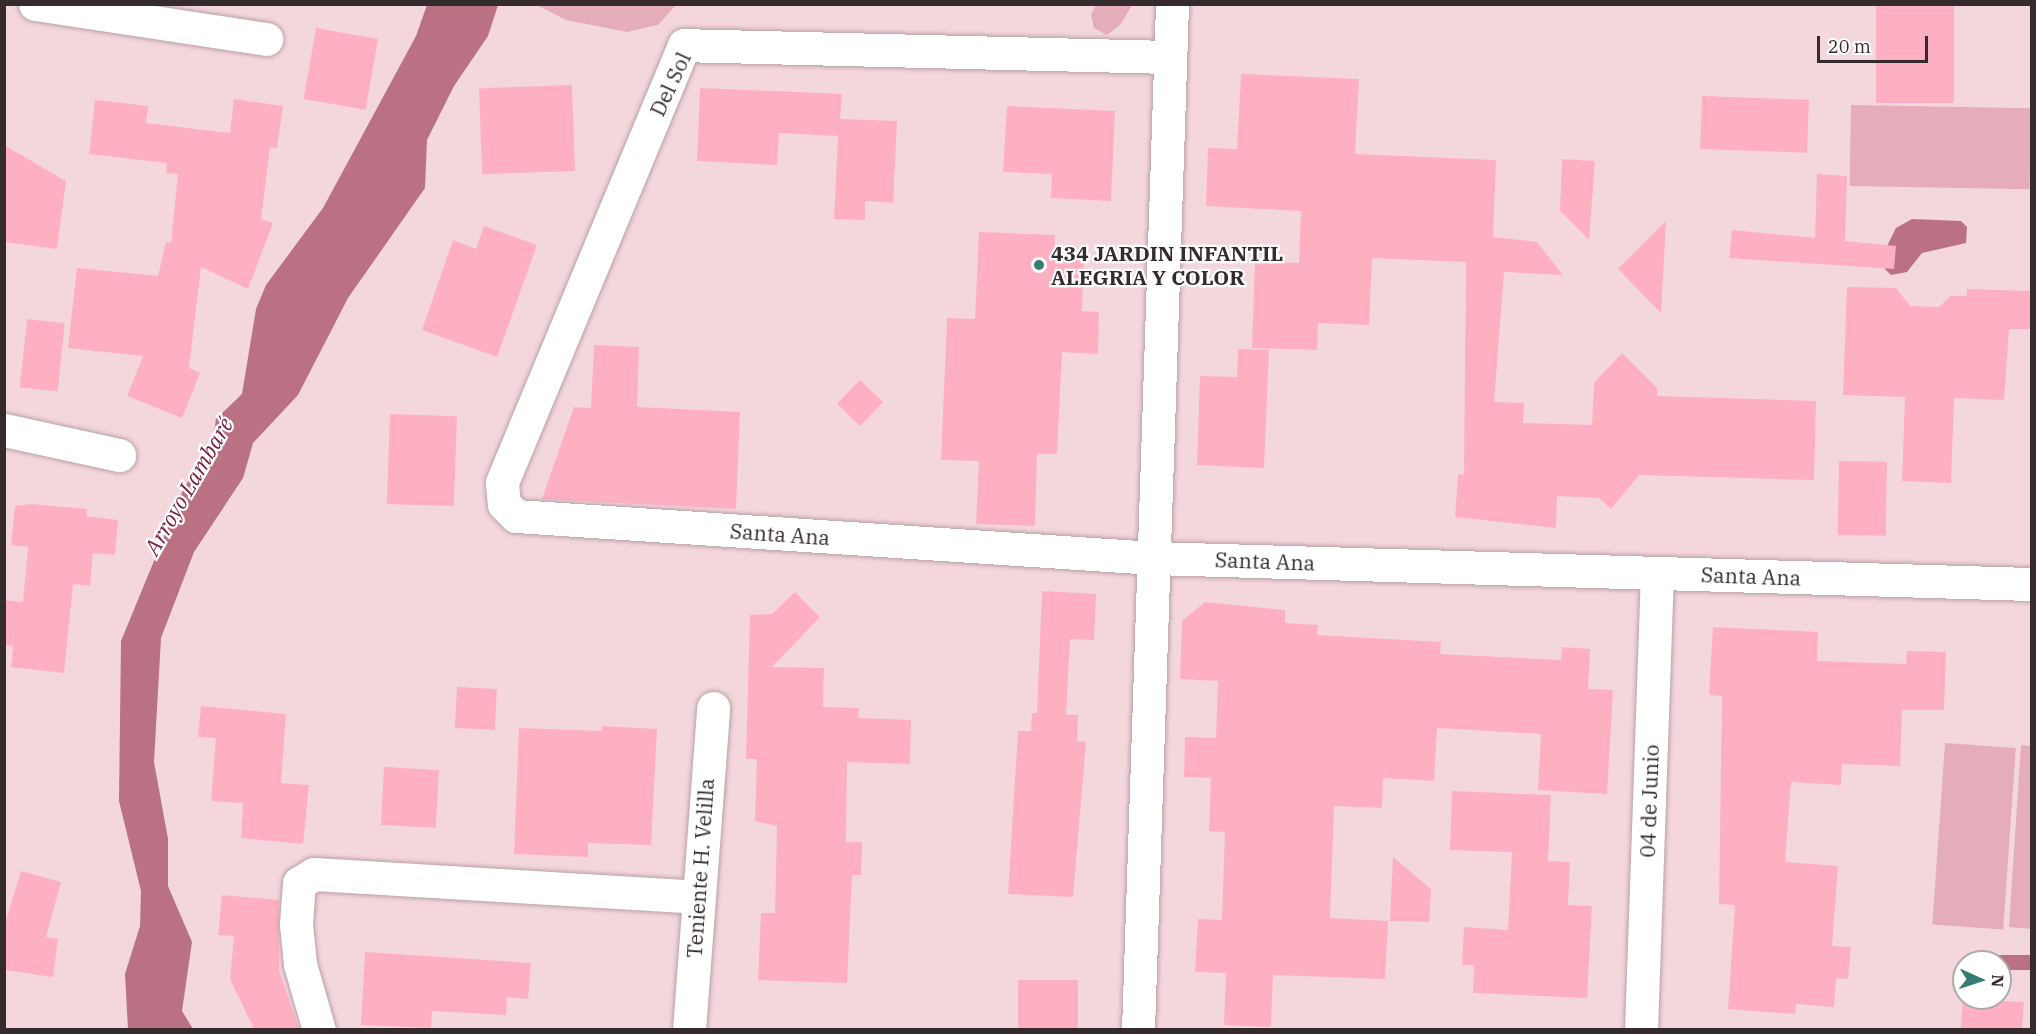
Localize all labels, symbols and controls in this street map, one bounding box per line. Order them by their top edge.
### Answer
scale bar [1820,24,1931,62]
text: 20 m [1828,35,1871,58]
street label: Del Sol [644,48,696,120]
place label: 434 JARDIN INFANTIL ALEGRIA Y COLOR [1051,240,1283,290]
marker: 434 JARDIN INFANTIL ALEGRIA Y COLOR [1032,258,1046,272]
water label: Arroyo Lambaré [138,413,238,559]
street label: Santa Ana [729,518,831,550]
street label: Santa Ana [1214,547,1316,575]
street label: Santa Ana [1700,562,1802,590]
street label: 04 de Junio [1634,744,1664,858]
street label: Teniente H. Velilla [681,777,719,959]
north arrow [1952,950,2012,1010]
text: N [1988,974,2008,988]

